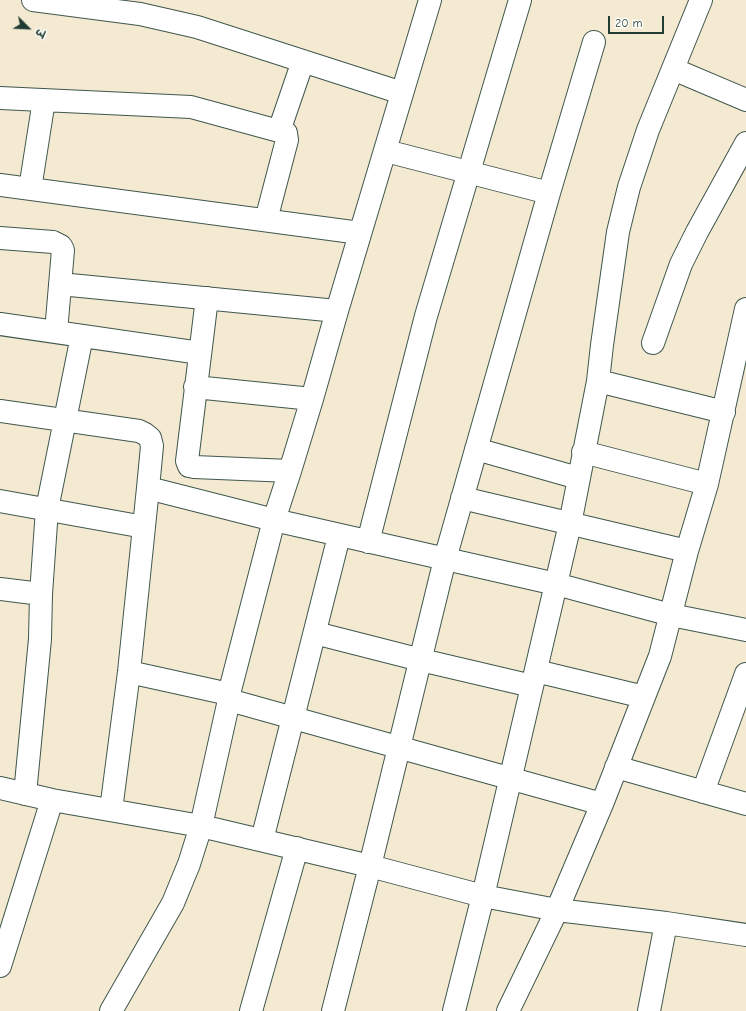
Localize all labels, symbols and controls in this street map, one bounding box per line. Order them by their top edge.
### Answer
north arrow [8,8,48,48]
scale bar [610,8,666,34]
text: 20 m [615,16,643,30]
text: उ [32,27,47,39]

